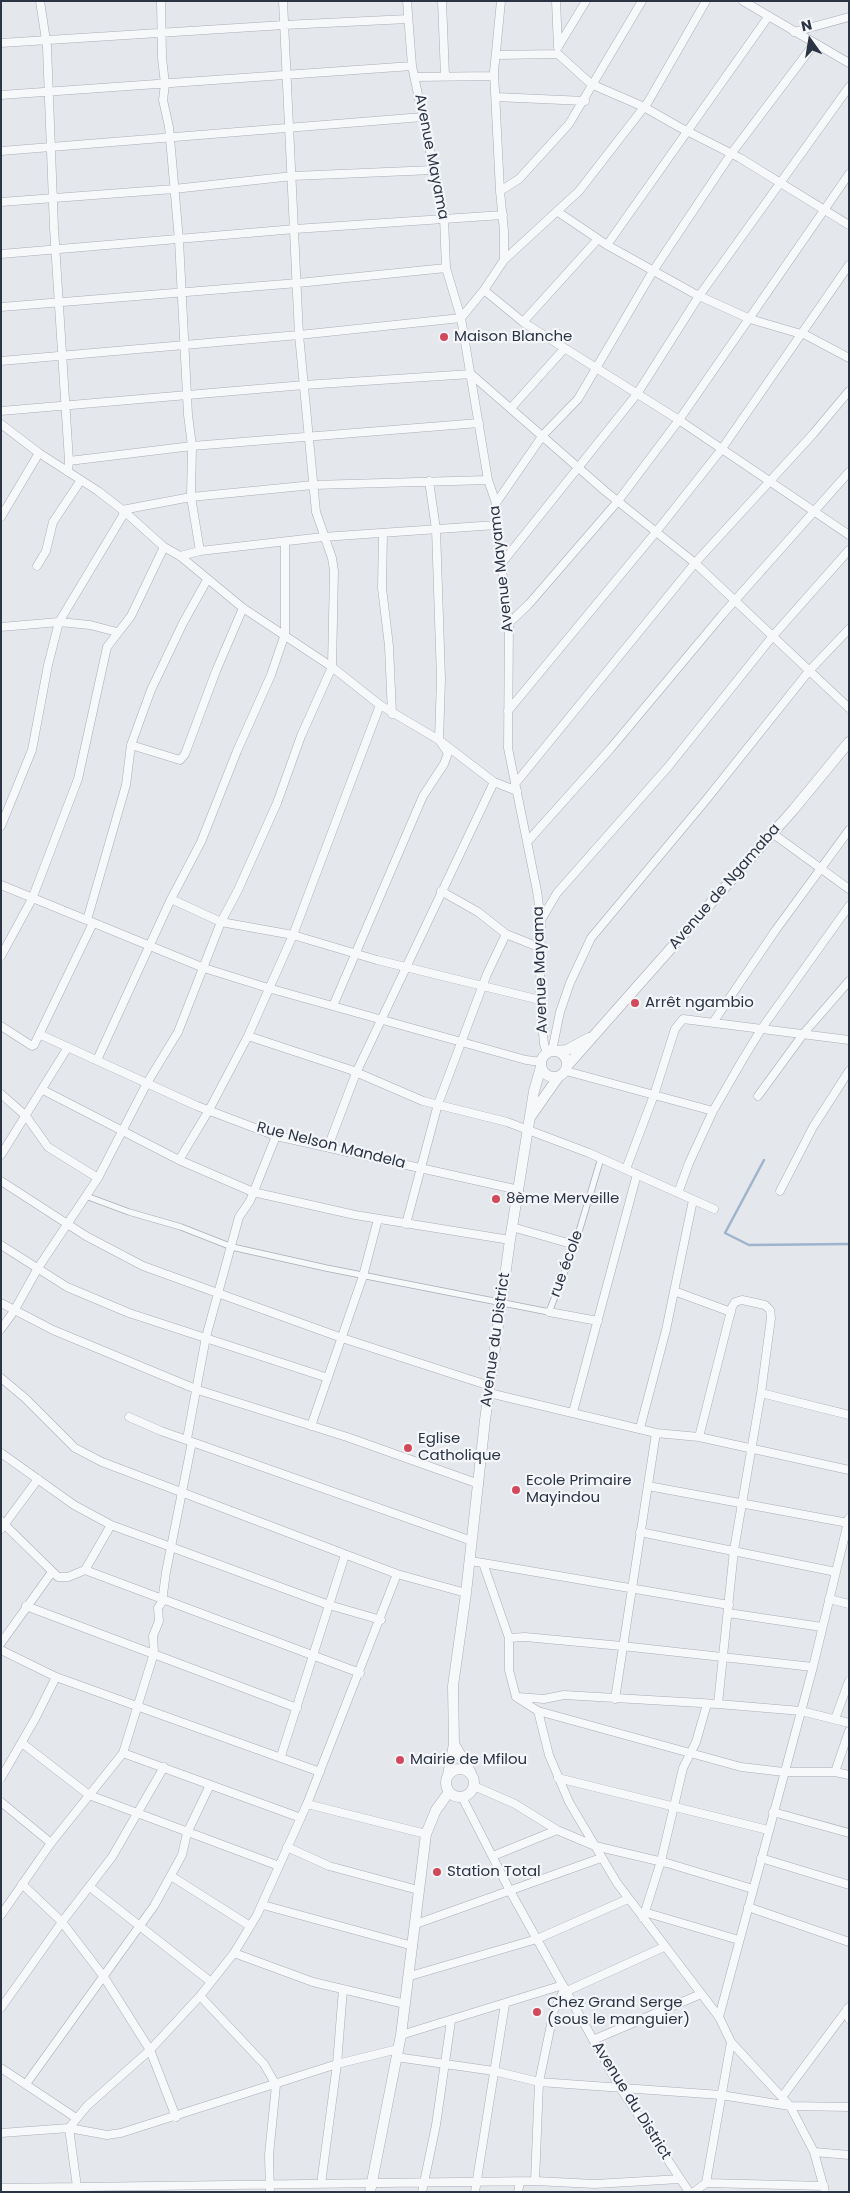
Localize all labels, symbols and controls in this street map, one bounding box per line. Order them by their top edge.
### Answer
text: N [799,14,814,36]
north arrow [785,15,835,65]
street label: Avenue Mayama [410,93,452,221]
place label: Maison Blanche [454,328,572,346]
marker: Maison Blanche [438,331,450,343]
street label: Avenue Mayama [486,505,518,633]
street label: Avenue de Ngamaba [666,821,784,953]
street label: Avenue Mayama [530,906,552,1034]
place label: Arrêt ngambio [645,994,754,1012]
marker: Arrêt ngambio [629,997,641,1009]
street label: Rue Nelson Mandela [255,1119,407,1173]
place label: 8ème Merveille [506,1190,619,1208]
marker: 8ème Merveille [490,1193,502,1205]
street label: rue école [547,1228,587,1300]
street label: Avenue du District [478,1272,514,1408]
place label: Eglise Catholique [418,1430,501,1465]
marker: Eglise Catholique [402,1442,414,1454]
place label: Ecole Primaire Mayindou [526,1472,632,1507]
marker: Ecole Primaire Mayindou [510,1484,522,1496]
place label: Mairie de Mfilou [410,1751,527,1769]
marker: Mairie de Mfilou [394,1754,406,1766]
place label: Station Total [447,1863,541,1881]
marker: Station Total [431,1866,443,1878]
place label: Chez Grand Serge (sous le manguier) [547,1994,690,2029]
marker: Chez Grand Serge (sous le manguier) [531,2006,543,2018]
street label: Avenue du District [587,2039,675,2163]

